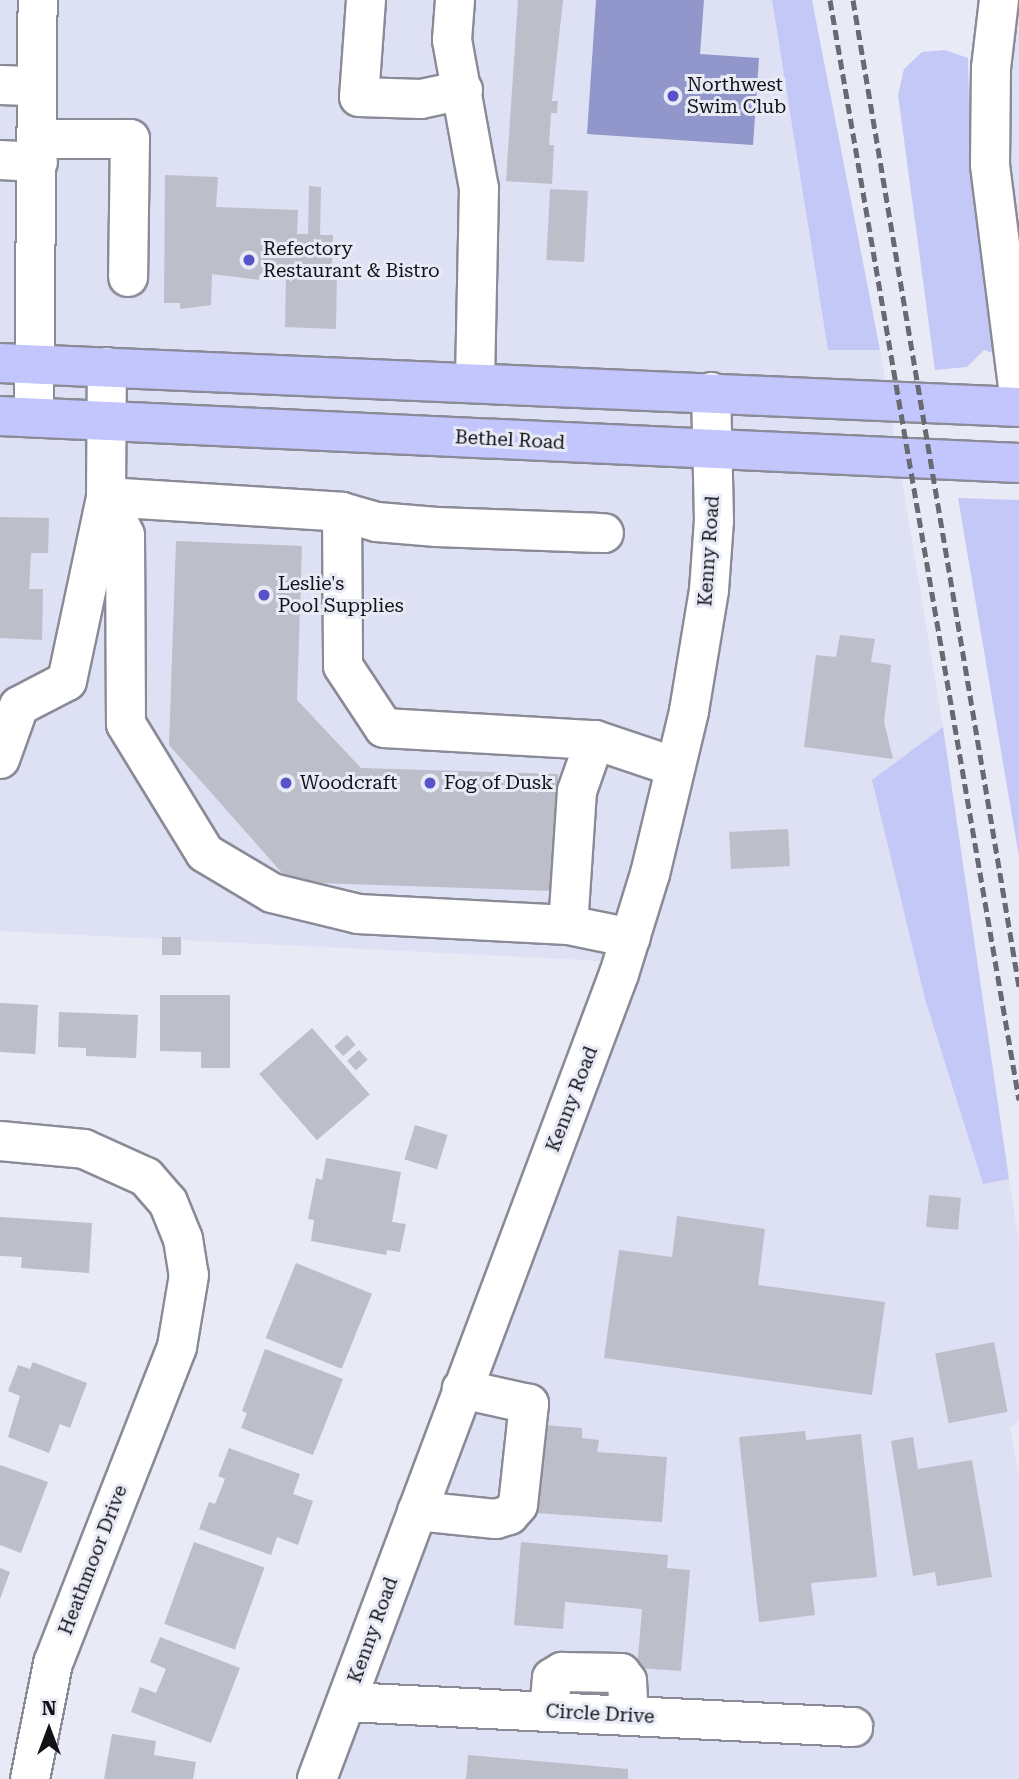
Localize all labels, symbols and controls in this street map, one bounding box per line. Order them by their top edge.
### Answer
place label: Northwest Swim Club [687,74,786,118]
marker: Northwest Swim Club [665,88,681,104]
place label: Refectory Restaurant & Bistro [263,238,440,282]
marker: Refectory Restaurant & Bistro [241,252,257,268]
street label: Bethel Road [454,426,566,454]
street label: Kenny Road [694,495,724,607]
place label: Leslie's Pool Supplies [278,573,404,617]
marker: Leslie's Pool Supplies [256,587,272,603]
place label: Woodcraft [300,772,397,794]
place label: Fog of Dusk [444,772,553,794]
marker: Woodcraft [278,775,294,791]
marker: Fog of Dusk [422,775,438,791]
street label: Kenny Road [541,1043,603,1155]
street label: Heathmoor Drive [54,1482,132,1638]
street label: Kenny Road [343,1574,403,1686]
north arrow [14,1695,84,1765]
text: N [42,1697,56,1720]
street label: Circle Drive [545,1700,655,1728]

